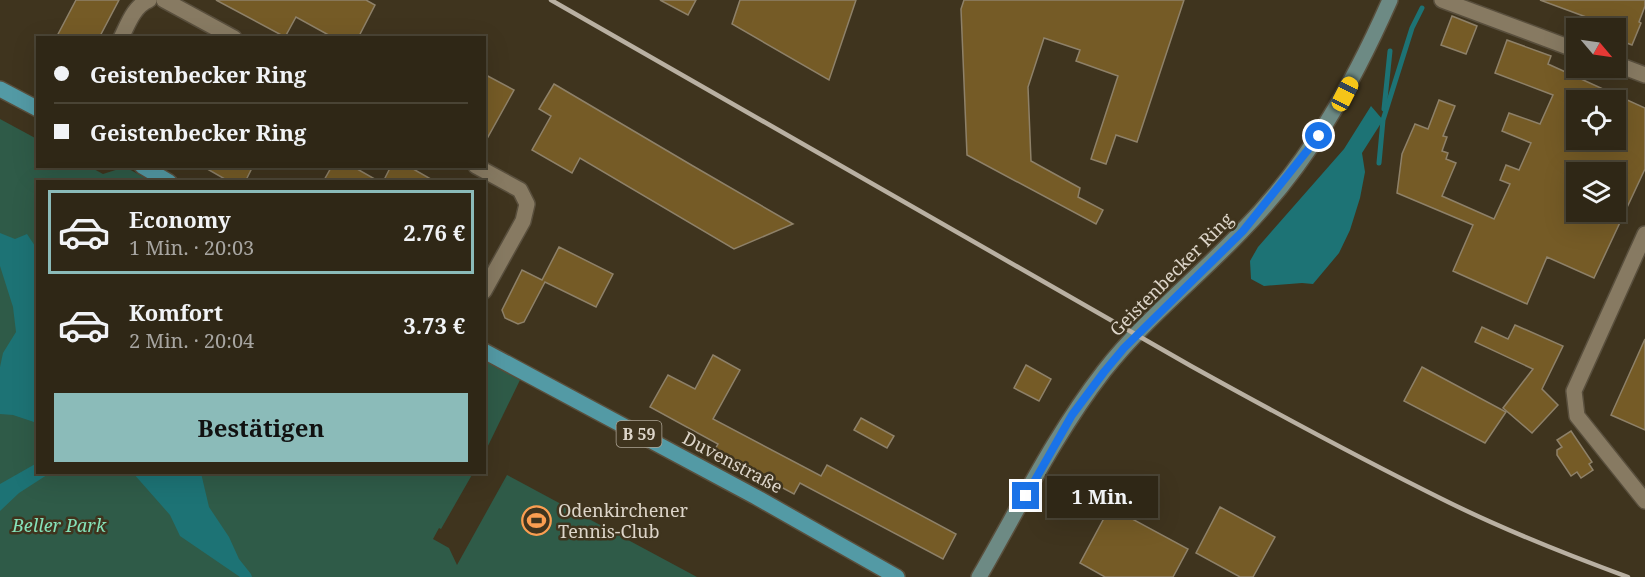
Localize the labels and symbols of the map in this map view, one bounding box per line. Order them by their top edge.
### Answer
north arrow [1566,18,1626,78]
car [1329,74,1361,114]
route start [1305,122,1332,149]
street label: Geistenbecker Ring [1104,207,1238,341]
road number: B 59 [616,421,662,447]
street label: Duvenstraße [679,426,787,498]
callout: 1 Min. [1047,475,1158,517]
route end [1012,482,1039,509]
place label: Odenkirchener Tennis-Club [558,498,689,543]
sports icon: Odenkirchener Tennis-Club [521,504,553,536]
park label: Beller Park [11,513,107,537]

